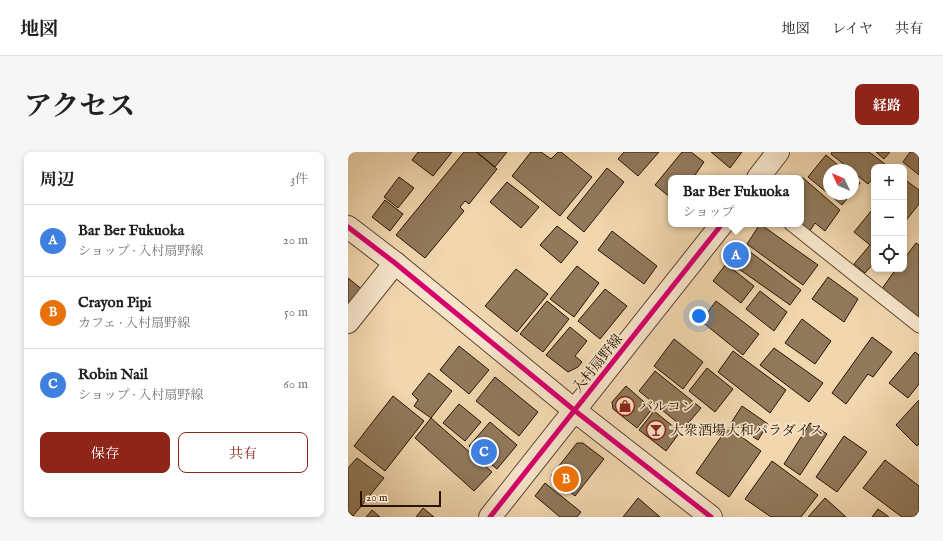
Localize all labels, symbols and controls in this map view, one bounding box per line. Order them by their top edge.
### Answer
text: 地図 [20,18,58,42]
text: 地図 [782,20,810,38]
text: レイヤ [832,20,873,38]
text: 共有 [895,20,923,38]
button: 経路 [855,84,919,125]
text: アクセス [24,90,135,125]
north arrow [823,164,859,200]
map controls [871,164,907,272]
button: + [871,164,907,200]
text: 周辺 [40,170,74,191]
text: 3件 [290,171,308,188]
popup [668,175,804,227]
text: Bar Ber Fukuoka [683,182,789,201]
button: − [871,200,907,236]
text: ショップ [683,204,735,221]
text: Bar Ber Fukuoka [78,221,184,240]
text: A [49,232,57,249]
text: 20 m [283,232,308,249]
button: locate [871,236,907,272]
pin: A [723,240,749,270]
text: ショップ · 入村扇野線 [78,243,203,260]
text: Crayon Pipi [78,293,152,312]
text: B [49,304,57,321]
text: 50 m [284,304,308,321]
your location [689,306,709,326]
text: カフェ · 入村扇野線 [78,315,190,332]
street label: 入村扇野線 [569,331,627,396]
text: Robin Nail [78,365,148,384]
text: C [48,376,58,393]
text: 60 m [283,376,308,393]
text: ショップ · 入村扇野線 [78,387,203,404]
shop icon: バルコン [614,395,636,417]
place label: バルコン [639,398,695,416]
bar icon: 大衆酒場大和パラダイス [645,419,667,441]
place label: 大衆酒場大和パラダイス [670,422,823,440]
button: 保存 [40,432,170,473]
button: 共有 [178,432,308,473]
pin: C [471,437,497,467]
pin: B [553,464,579,494]
scale bar [360,489,441,508]
text: 20 m [366,491,387,505]

